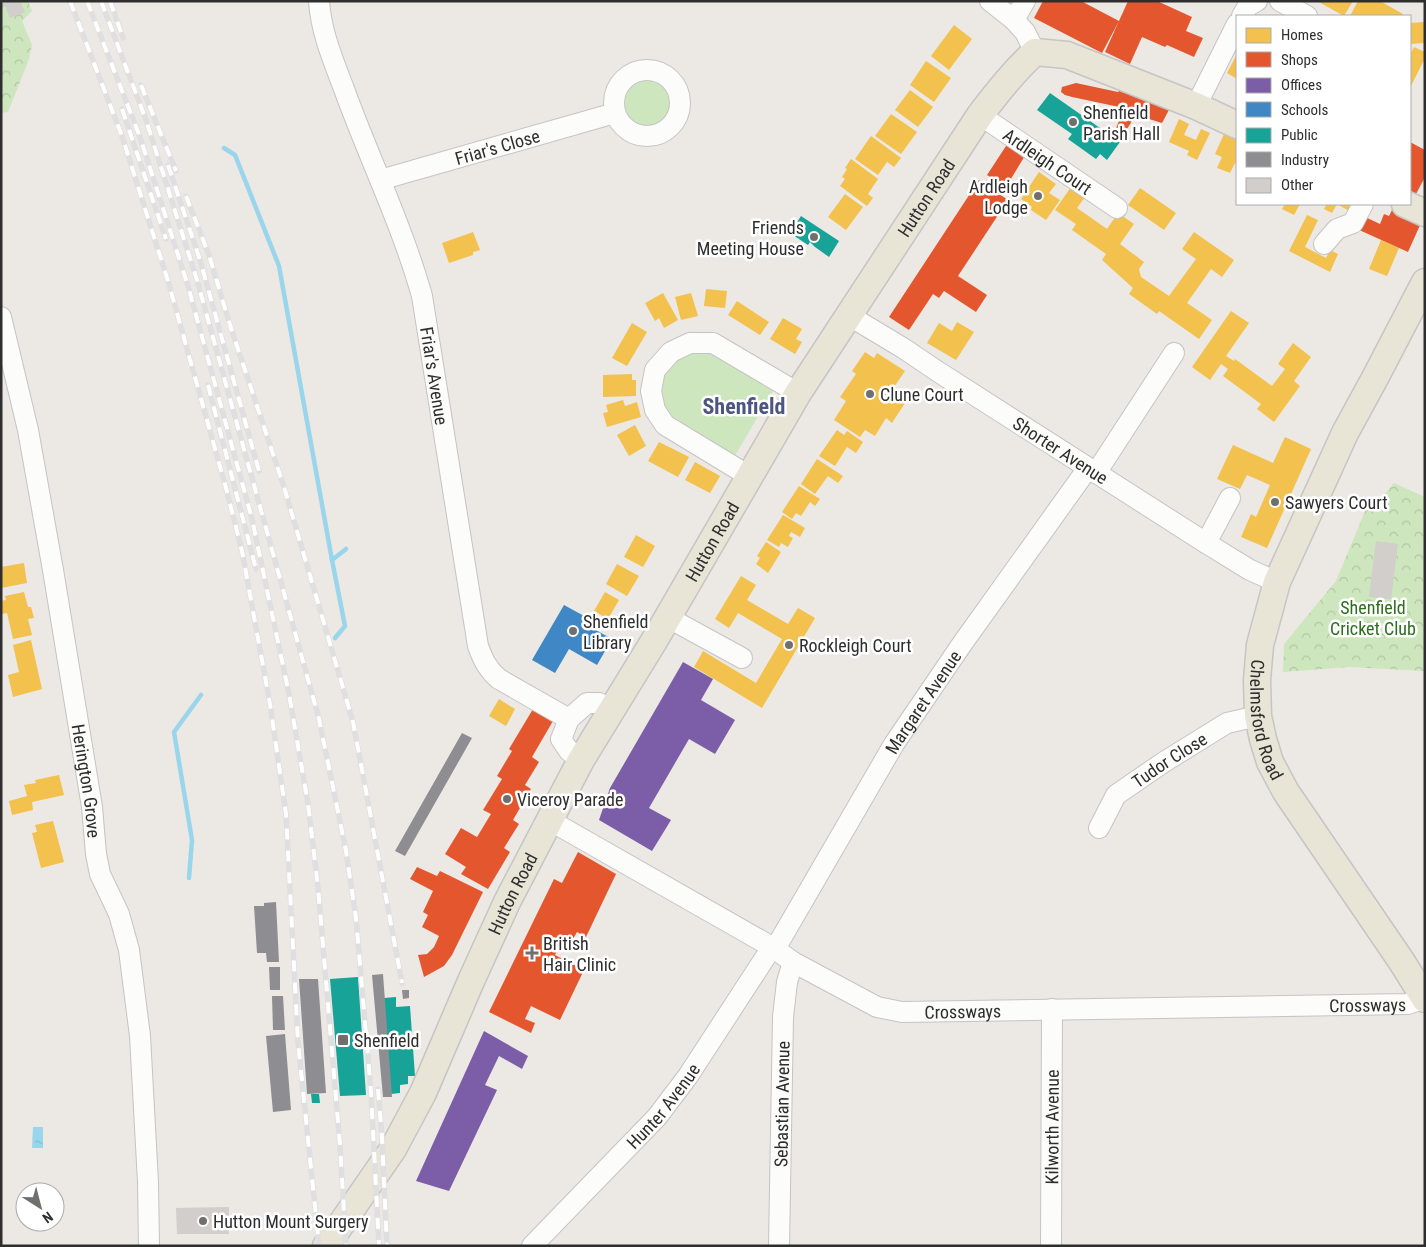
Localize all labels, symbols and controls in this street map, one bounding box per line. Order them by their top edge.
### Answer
legend [1236,15,1411,205]
text: Homes [1281,26,1323,44]
text: Shops [1281,51,1318,69]
text: Offices [1281,76,1322,94]
text: Schools [1281,101,1328,119]
place label: Shenfield Parish Hall [1083,102,1160,144]
marker: Shenfield Parish Hall [1067,116,1079,128]
street label: Friar's Close [453,124,542,169]
street label: Ardleigh Court [1000,124,1096,198]
text: Public [1281,126,1318,144]
text: Industry [1281,151,1329,169]
street label: Hutton Road [893,155,959,240]
place label: Ardleigh Lodge [969,176,1028,218]
text: Other [1281,176,1314,194]
marker: Ardleigh Lodge [1032,190,1044,202]
place label: Friends Meeting House [697,217,804,259]
marker: Friends Meeting House [808,231,820,243]
street label: Friar's Avenue [417,325,453,426]
place label: Clune Court [880,384,964,405]
marker: Clune Court [864,388,876,400]
district label: Shenfield [702,394,786,419]
street label: Shorter Avenue [1009,412,1112,488]
place label: Sawyers Court [1285,492,1388,513]
marker: Sawyers Court [1269,496,1281,508]
street label: Hutton Road [681,498,743,585]
park label: Shenfield Cricket Club [1330,597,1416,639]
place label: Shenfield Library [583,611,649,653]
marker: Shenfield Library [567,625,579,637]
place label: Rockleigh Court [799,635,912,656]
marker: Rockleigh Court [783,639,795,651]
street label: Margaret Avenue [880,646,965,757]
street label: Chelmsford Road [1246,659,1288,783]
street label: Herington Grove [68,722,105,839]
street label: Tudor Close [1128,728,1210,792]
place label: Viceroy Parade [517,789,623,810]
marker: Viceroy Parade [501,793,513,805]
street label: Hutton Road [483,849,541,938]
place label: British Hair Clinic [543,933,616,975]
marker: British Hair Clinic [525,946,539,960]
street label: Crossways [1329,994,1406,1016]
street label: Crossways [924,1000,1001,1022]
place label: Shenfield [354,1030,420,1051]
marker: Shenfield [336,1033,350,1047]
street label: Sebastian Avenue [770,1041,793,1167]
street label: Hunter Avenue [622,1059,704,1153]
street label: Kilworth Avenue [1041,1070,1062,1184]
north arrow [15,1182,65,1232]
text: N [39,1209,56,1227]
place label: Hutton Mount Surgery [213,1211,369,1232]
marker: Hutton Mount Surgery [197,1215,209,1227]

